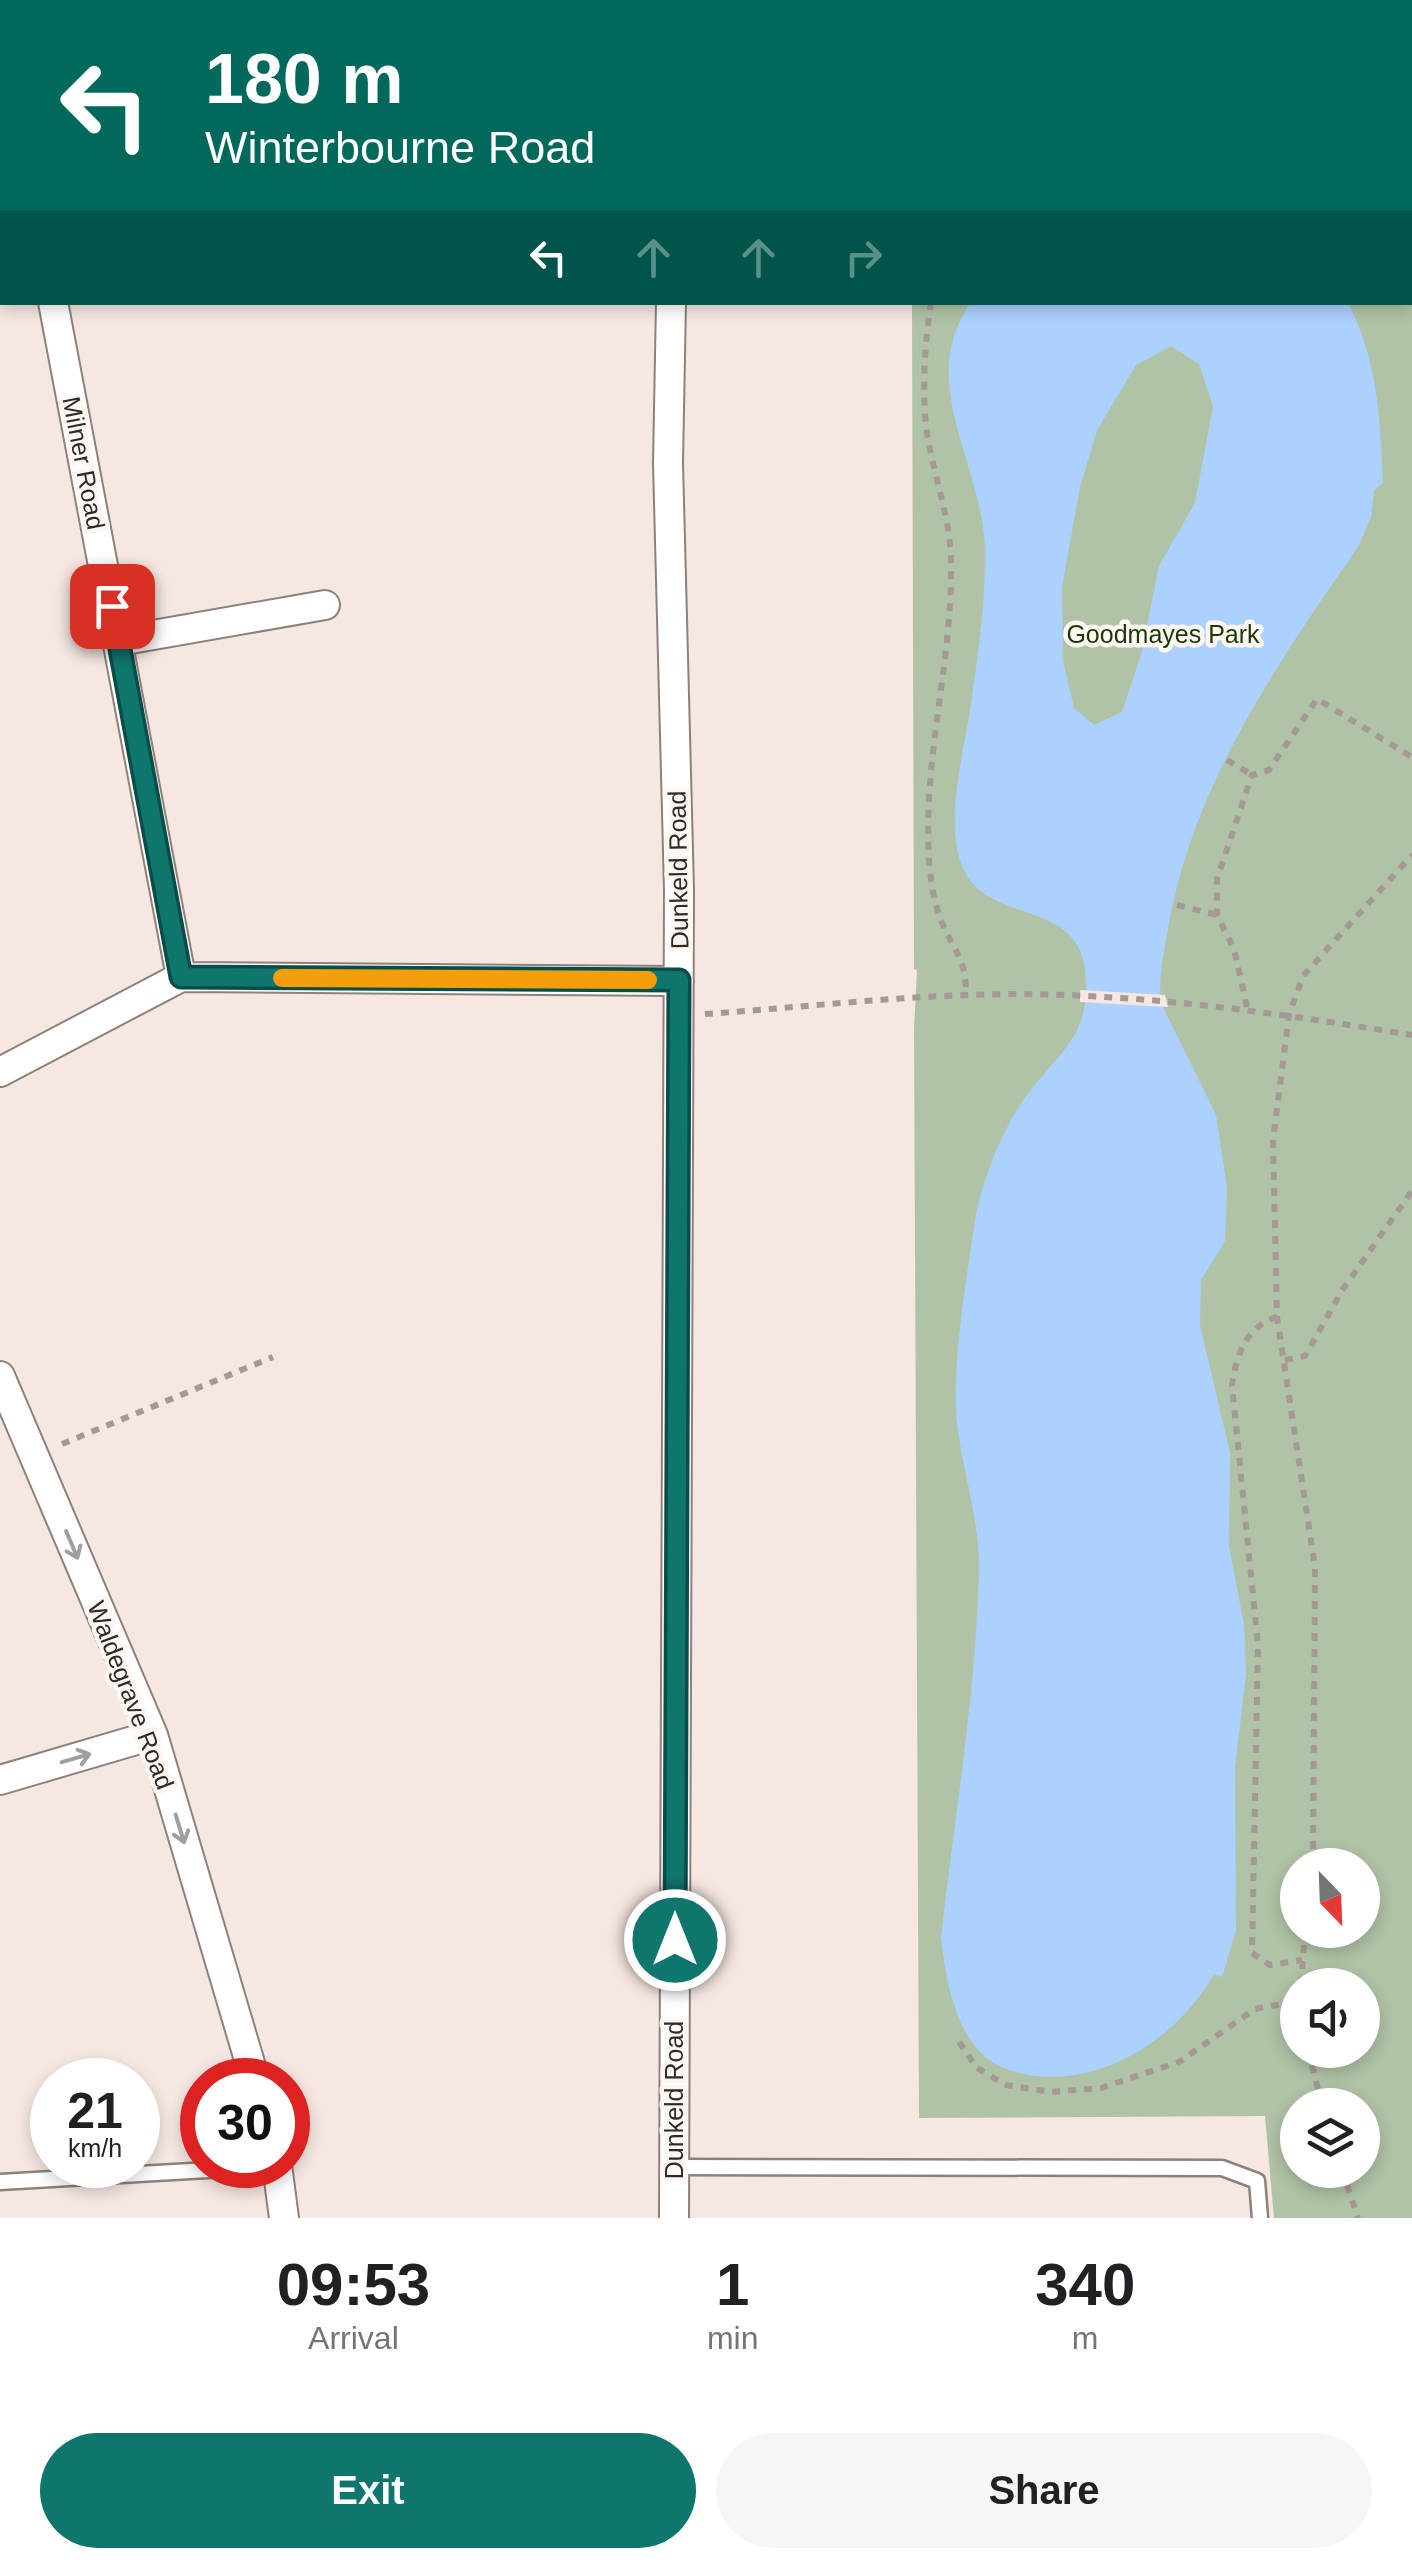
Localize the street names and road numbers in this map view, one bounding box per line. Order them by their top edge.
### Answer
street label: Milner Road [57,394,111,532]
street label: Dunkeld Road [663,791,693,949]
street label: Waldegrave Road [82,1597,180,1793]
street label: Dunkeld Road [660,2021,688,2179]

